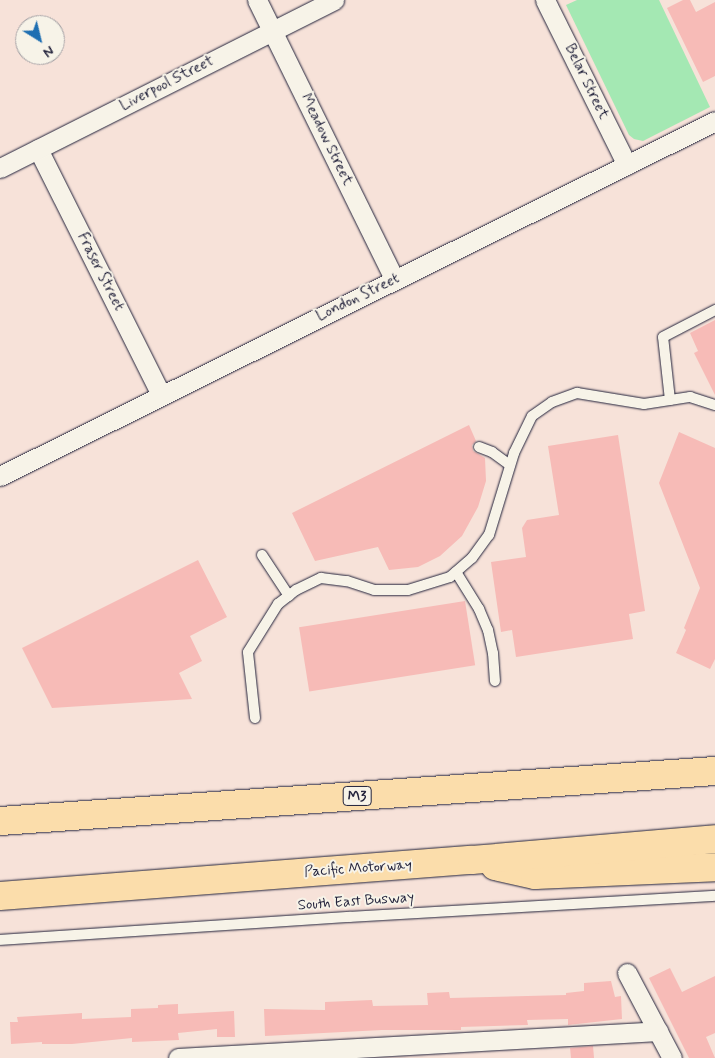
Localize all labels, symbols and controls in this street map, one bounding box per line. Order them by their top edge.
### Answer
north arrow [15,15,65,65]
text: N [39,41,57,61]
street label: Belar Street [560,41,612,123]
street label: Liverpool Street [117,53,217,115]
street label: Meadow Street [296,91,356,189]
street label: Fraser Street [72,229,128,315]
street label: London Street [312,270,404,326]
road number: M3 [342,784,372,808]
street label: Pacific Motorway [304,856,412,882]
street label: South East Busway [297,889,415,915]

